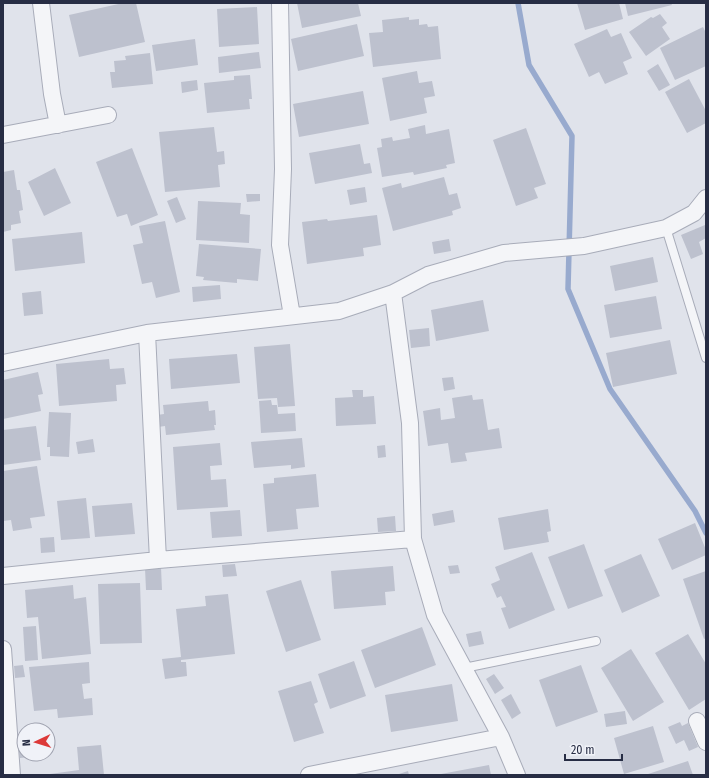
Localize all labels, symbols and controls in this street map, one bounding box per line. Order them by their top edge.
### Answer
north arrow [16,722,56,762]
scale bar [565,736,622,762]
text: N [20,739,33,746]
text: 20 m [571,743,595,757]

